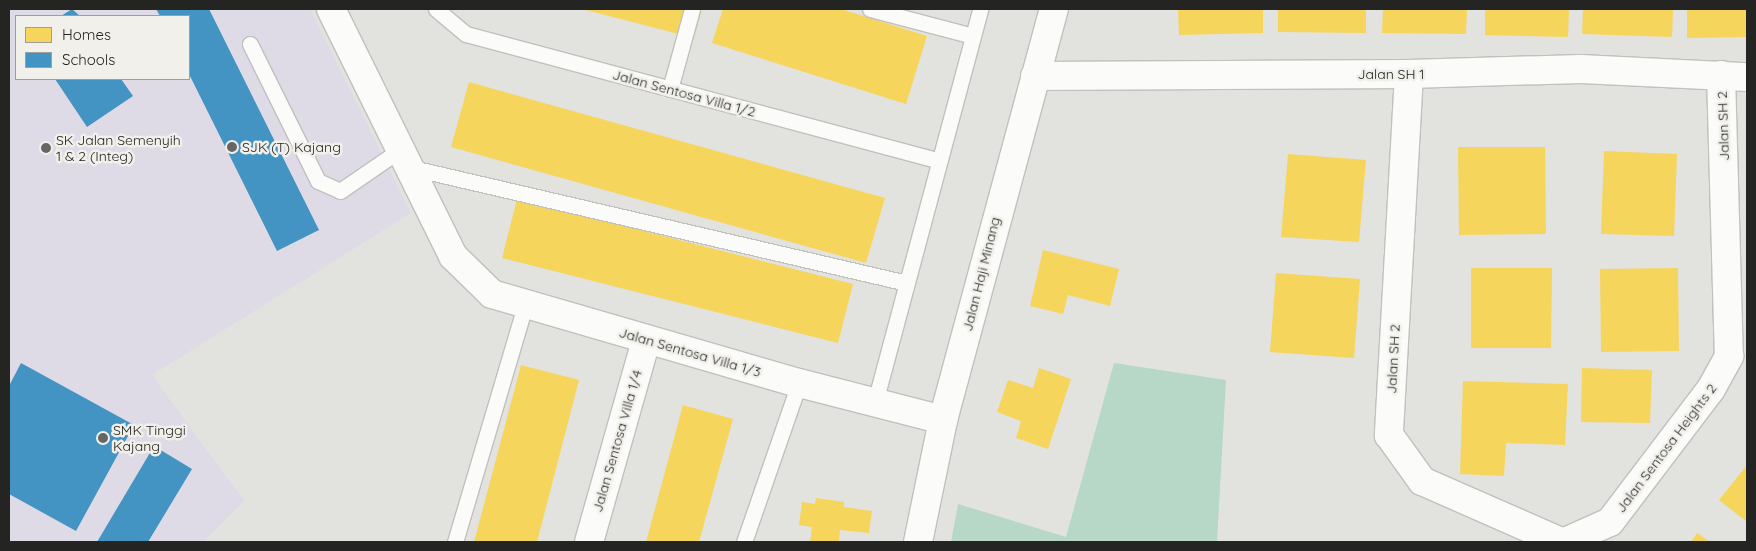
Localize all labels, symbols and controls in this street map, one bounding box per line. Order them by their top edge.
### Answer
legend [15,15,190,80]
text: Homes [62,25,111,44]
text: Schools [62,50,115,69]
street label: Jalan Sentosa Villa 1/2 [611,66,757,120]
street label: Jalan SH 1 [1357,66,1425,82]
street label: Jalan SH 2 [1713,91,1733,161]
place label: SK Jalan Semenyih 1 & 2 (Integ) [56,132,181,164]
place label: SJK (T) Kajang [242,139,341,155]
marker: SJK (T) Kajang [226,141,238,153]
marker: SK Jalan Semenyih 1 & 2 (Integ) [40,142,52,154]
street label: Jalan Haji Minang [959,215,1003,333]
street label: Jalan Sentosa Villa 1/3 [617,324,763,380]
street label: Jalan SH 2 [1383,324,1403,394]
street label: Jalan Sentosa Villa 1/4 [589,368,645,514]
street label: Jalan Sentosa Heights 2 [1612,380,1720,516]
place label: SMK Tinggi Kajang [113,422,186,454]
marker: SMK Tinggi Kajang [97,432,109,444]

